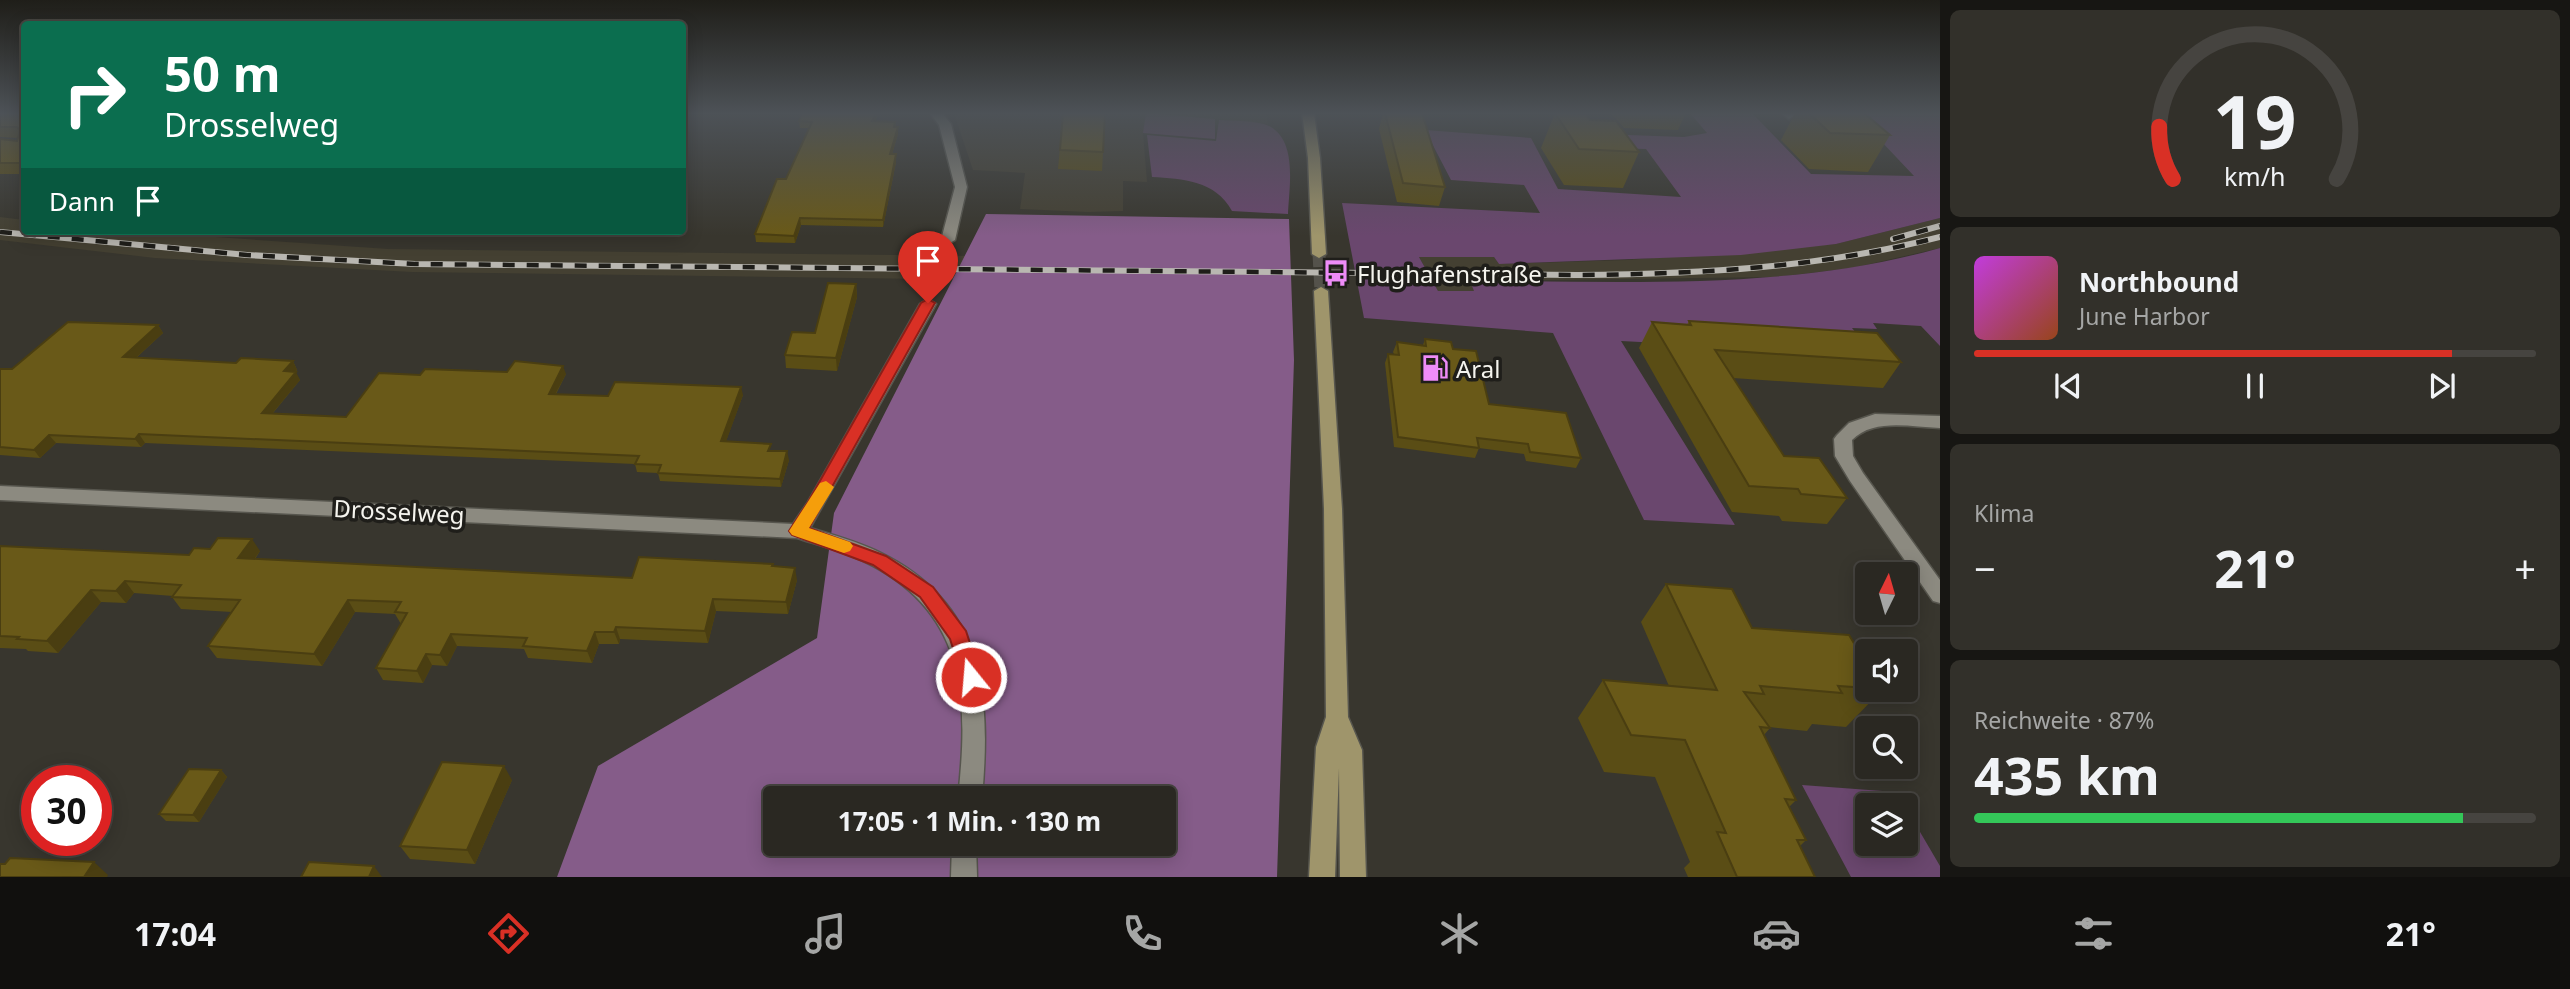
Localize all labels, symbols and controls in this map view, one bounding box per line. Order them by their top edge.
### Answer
text: 50 m [164,40,281,106]
icon: right [49,49,140,140]
text: 19 [2213,72,2297,171]
text: Drosselweg [164,103,339,146]
text: km/h [2224,159,2286,193]
icon: arrive [129,182,167,220]
text: Dann [49,183,115,219]
pin [898,231,958,303]
icon: arrive [909,242,947,280]
place label: Flughafenstraße [1357,257,1542,290]
bus stop icon: Flughafenstraße [1321,258,1351,288]
text: Northbound [2079,264,2239,300]
text: June Harbor [2079,300,2210,332]
place label: Aral [1456,352,1500,385]
fuel station icon: Aral [1420,353,1450,383]
icon: previous [2049,367,2087,405]
icon: pause [2236,367,2274,405]
icon: next [2423,367,2461,405]
street label: Drosselweg [333,491,465,531]
text: Klima [1974,497,2035,529]
text: 21° [2214,532,2296,603]
text: − [1974,542,1996,594]
text: + [2514,542,2536,594]
north arrow [1855,562,1918,625]
map controls [1855,562,1918,856]
button: sound [1855,639,1918,702]
position arrow [934,640,1008,714]
text: Reichweite · 87% [1974,704,2154,736]
button: search [1855,716,1918,779]
text: 435 km [1974,739,2160,810]
speed limit sign: 30 [21,765,112,856]
button: layers [1855,793,1918,856]
text: 17:05 · 1 Min. · 130 m [838,803,1101,839]
icon: directions [484,909,533,958]
icon: music [801,909,850,958]
icon: phone [1118,909,1167,958]
icon: climate [1435,909,1484,958]
icon: car [1752,909,1801,958]
icon: filters [2069,909,2118,958]
text: 17:04 [134,912,216,955]
text: 21° [2386,912,2436,955]

